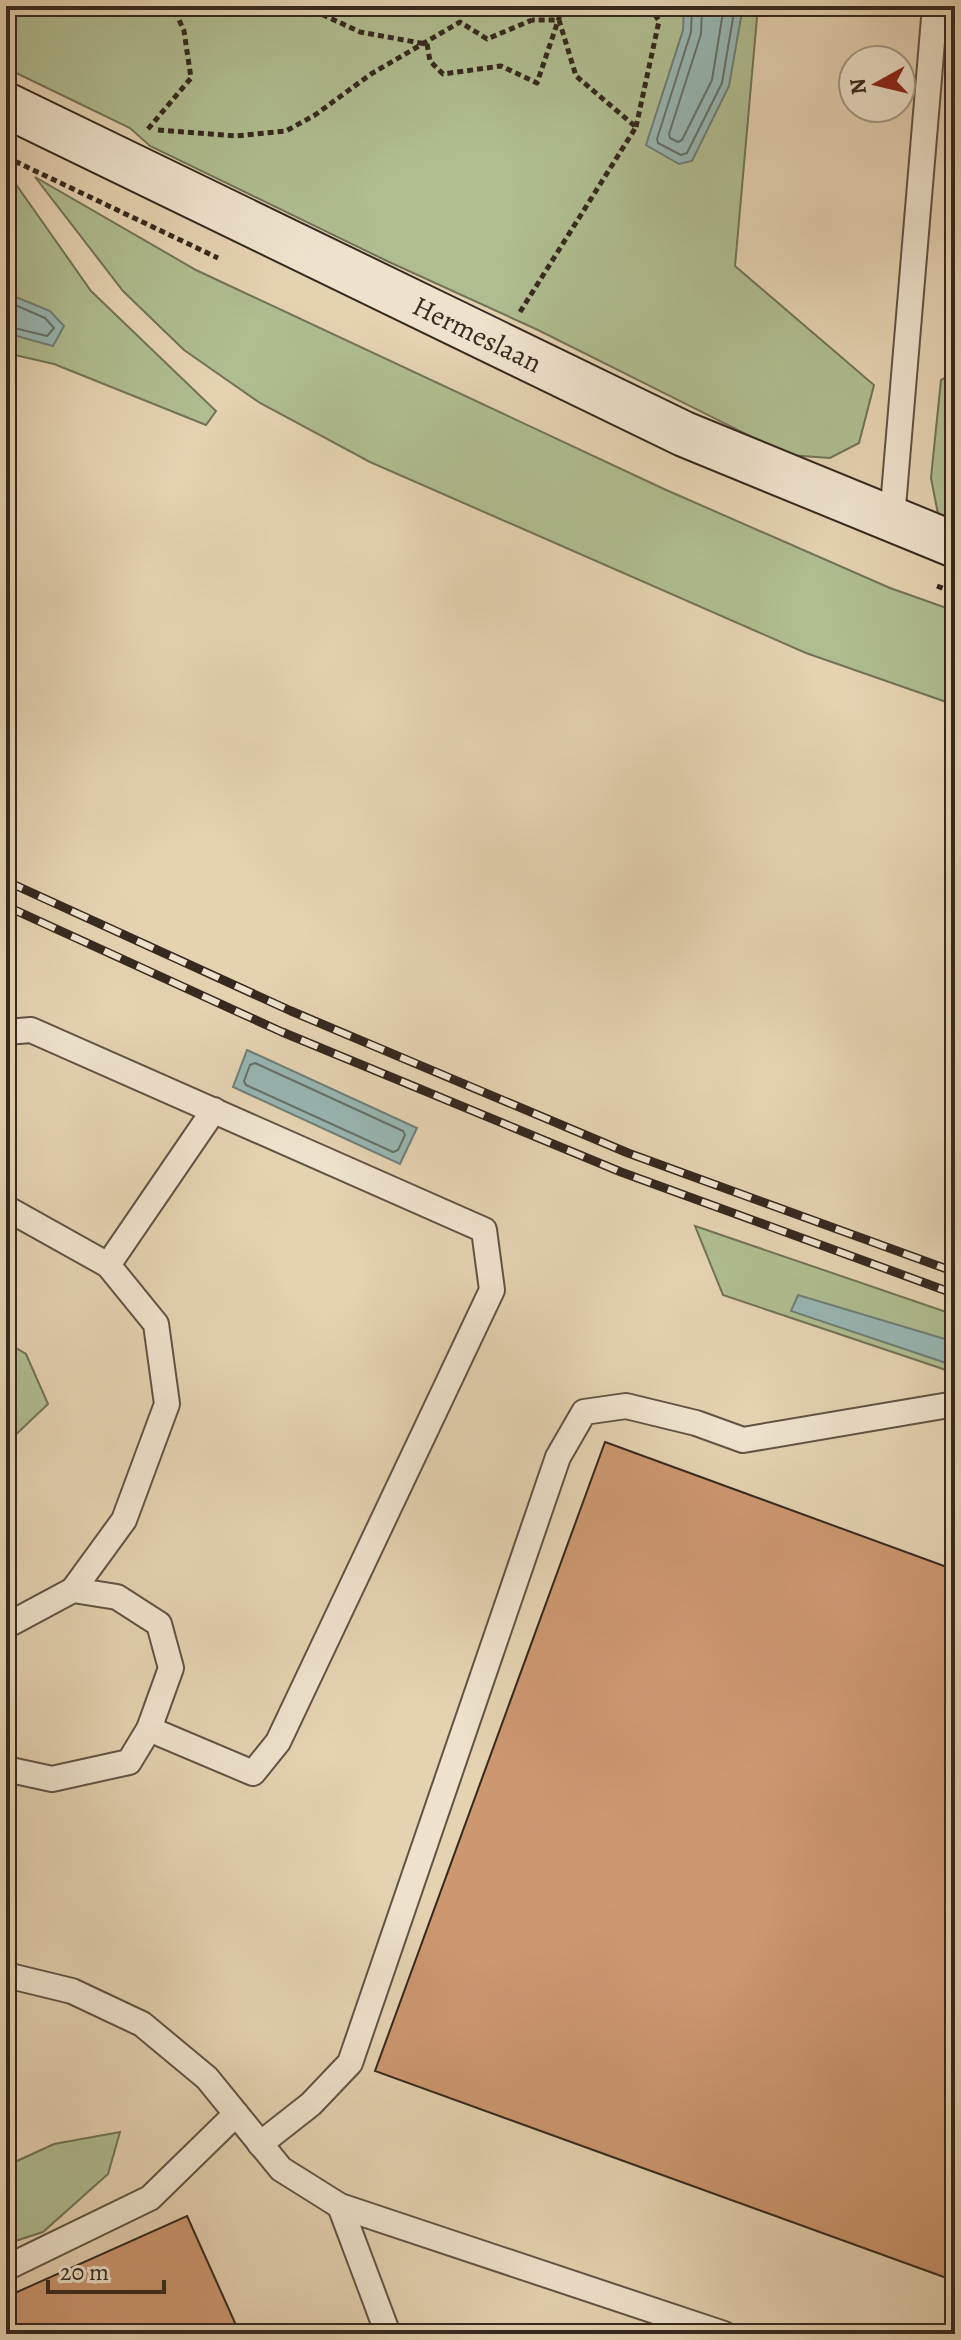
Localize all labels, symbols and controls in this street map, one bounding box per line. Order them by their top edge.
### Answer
north arrow [837,44,917,124]
text: N [842,77,874,97]
street label: Hermeslaan [406,287,548,382]
scale bar [48,2244,164,2294]
text: 20 m [60,2256,109,2288]

